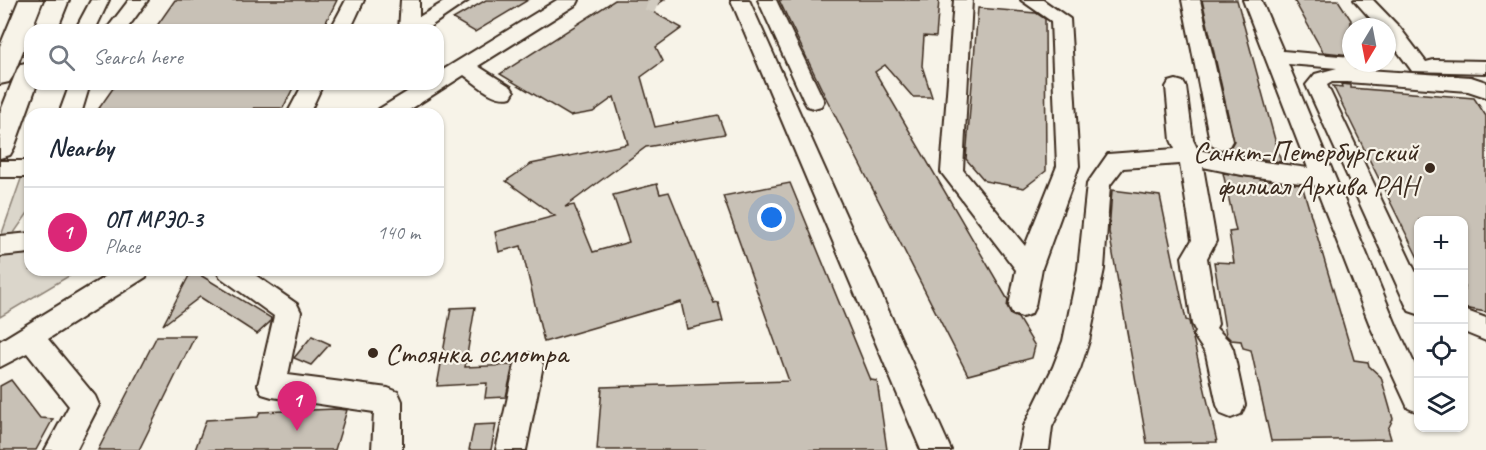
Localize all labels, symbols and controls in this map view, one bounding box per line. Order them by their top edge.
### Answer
north arrow [1342,18,1396,72]
search box [24,24,444,90]
icon: search [45,41,78,74]
text: Search here [93,43,183,71]
text: Nearby [48,131,113,164]
place label: Санкт-Петербургский филиал Архива РАН [1193,132,1422,204]
marker: Санкт-Петербургский филиал Архива РАН [1423,161,1437,175]
your location [757,203,786,232]
text: ОП МРЭО-3 [105,206,203,234]
map controls [1414,216,1468,432]
button: + [1414,216,1468,270]
text: 1 [63,220,72,245]
text: 140 m [377,220,420,245]
text: Place [105,234,140,259]
button: − [1414,270,1468,324]
button: locate [1414,324,1468,378]
place label: Стоянка осмотра [385,334,570,372]
marker: Стоянка осмотра [366,346,380,360]
button: layers [1414,378,1468,432]
pin: 1 [278,382,316,431]

